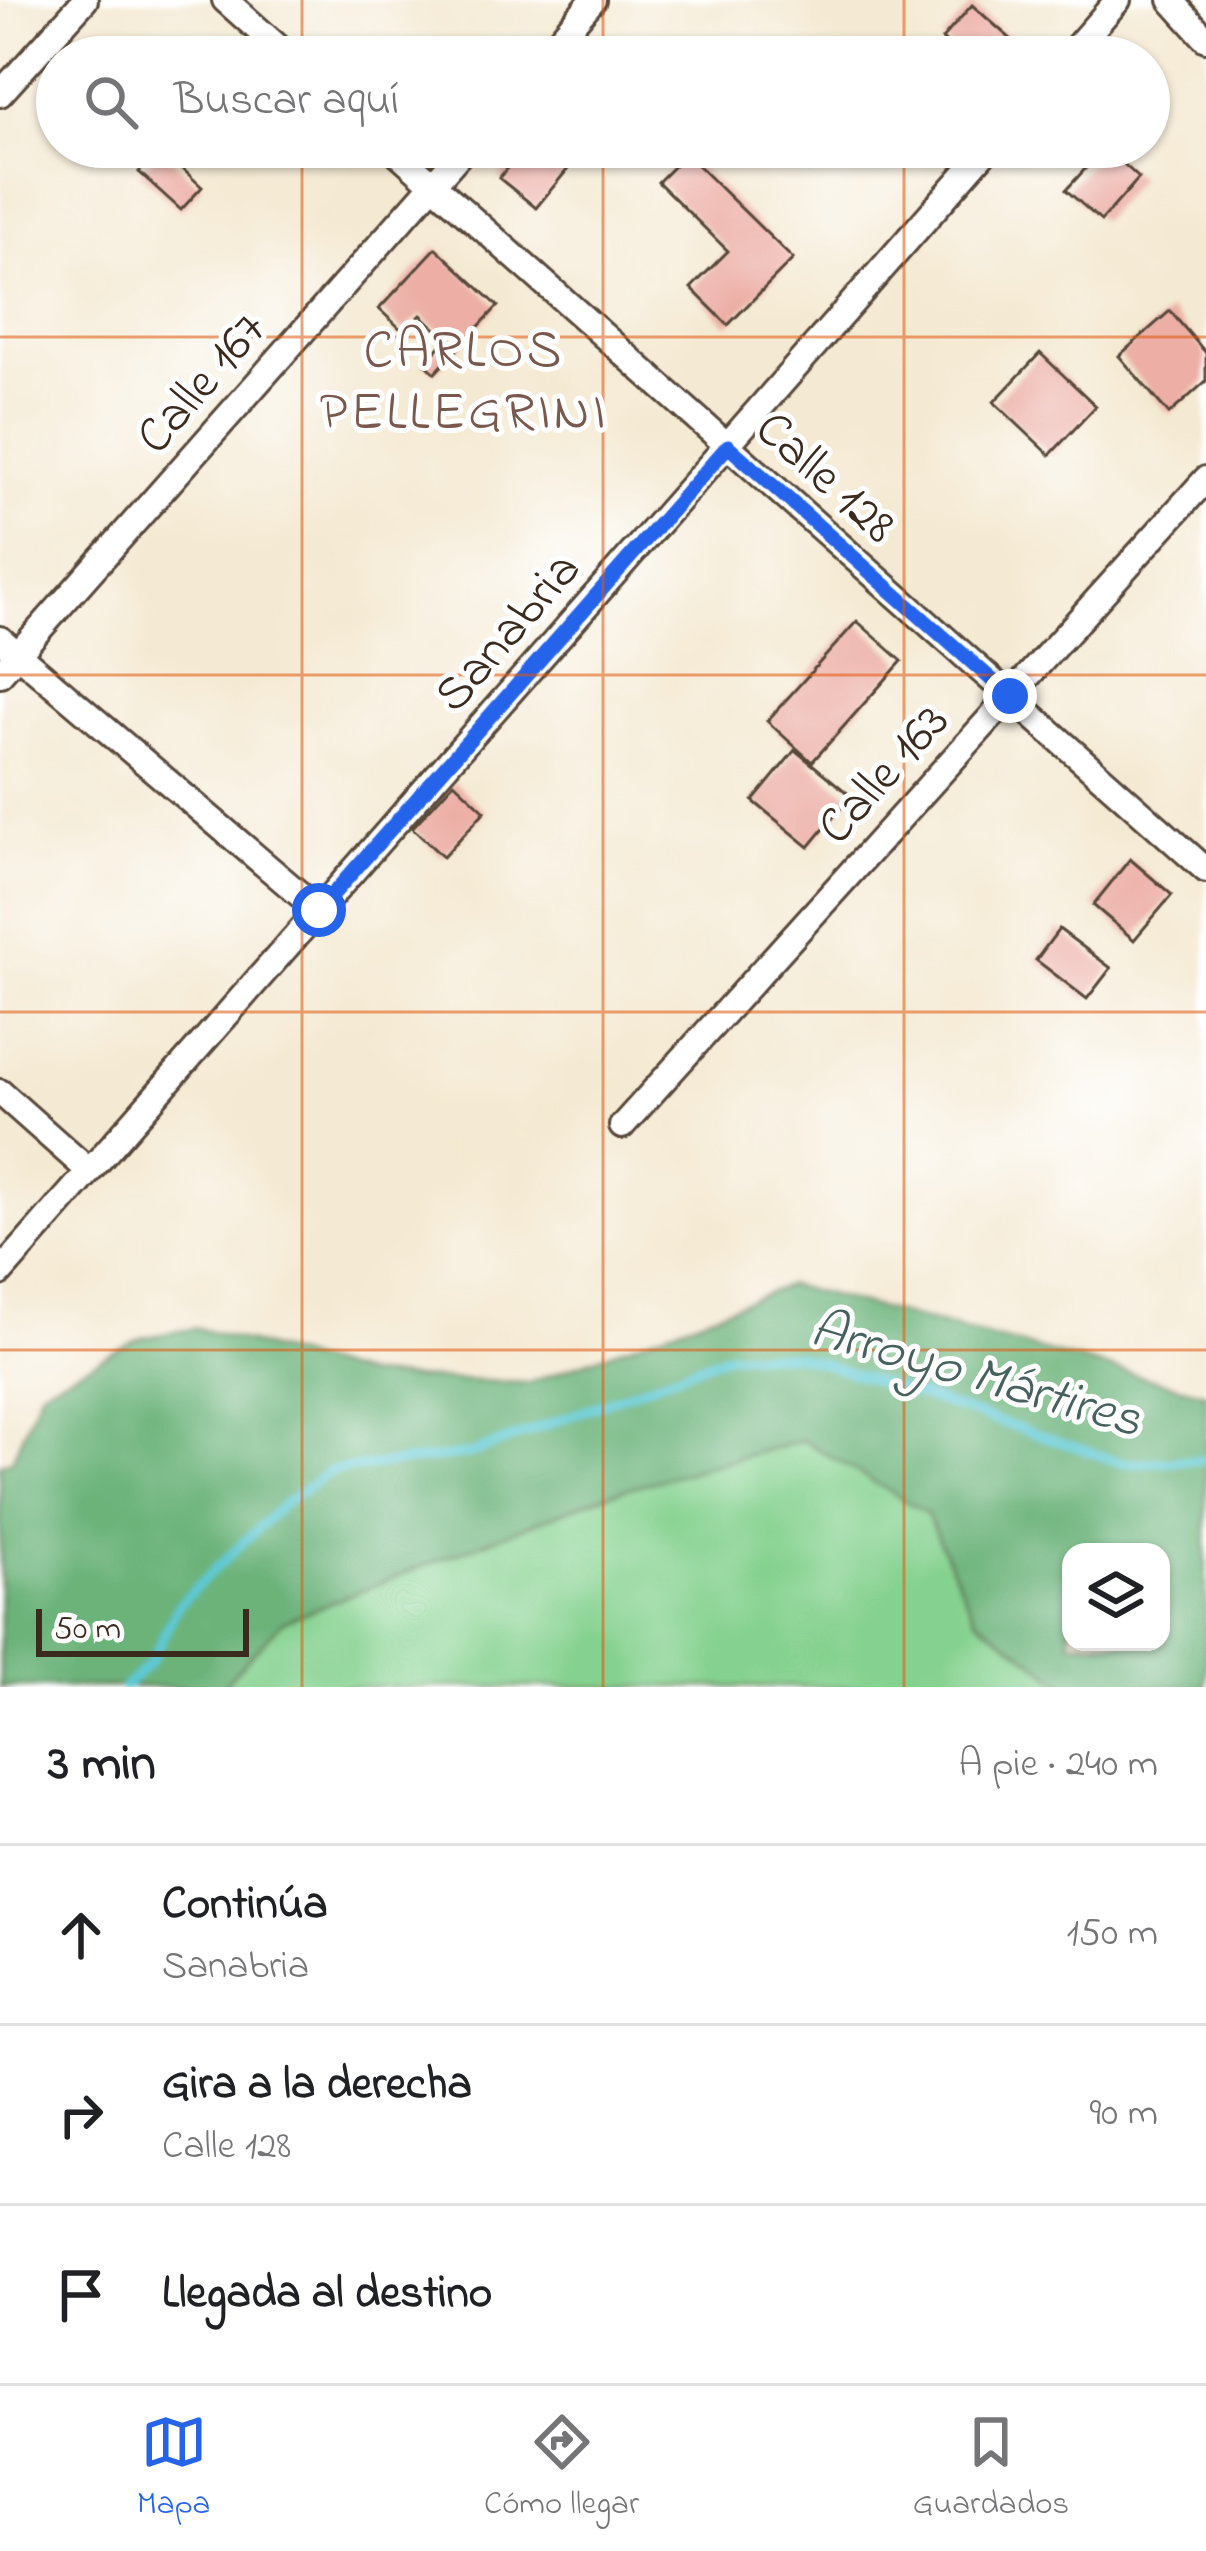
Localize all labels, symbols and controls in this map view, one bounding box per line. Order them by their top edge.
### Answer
search box [36,36,1170,168]
icon: search [78,69,144,135]
text: Buscar aquí [174,69,399,135]
street label: Calle 167 [120,297,287,473]
district label: CARLOS PELLEGRINI [320,314,608,454]
street label: Calle 128 [736,395,912,563]
street label: Sanabria [418,536,601,731]
route end [983,669,1037,723]
street label: Calle 163 [801,688,969,863]
route start [292,883,346,937]
water label: Arroyo Mártires [801,1292,1151,1461]
map controls [1062,1543,1170,1651]
button: layers [1062,1543,1170,1651]
scale bar [36,1603,249,1656]
text: 50 m [54,1606,121,1654]
text: 3 min [48,1728,156,1803]
text: A pie · 240 m [958,1737,1158,1794]
text: Continúa [162,1873,328,1939]
icon: ahead [48,1902,114,1968]
text: 150 m [1066,1906,1158,1963]
text: Sanabria [162,1939,309,1996]
text: Gira a la derecha [162,2053,472,2119]
icon: right [48,2082,114,2148]
text: 90 m [1089,2086,1158,2143]
text: Calle 128 [162,2119,291,2176]
icon: arrive [48,2262,114,2328]
text: Llegada al destino [162,2262,492,2328]
tab: Mapa [137,2409,210,2529]
tab: Cómo llegar [484,2409,639,2529]
tab: Guardados [913,2409,1069,2529]

